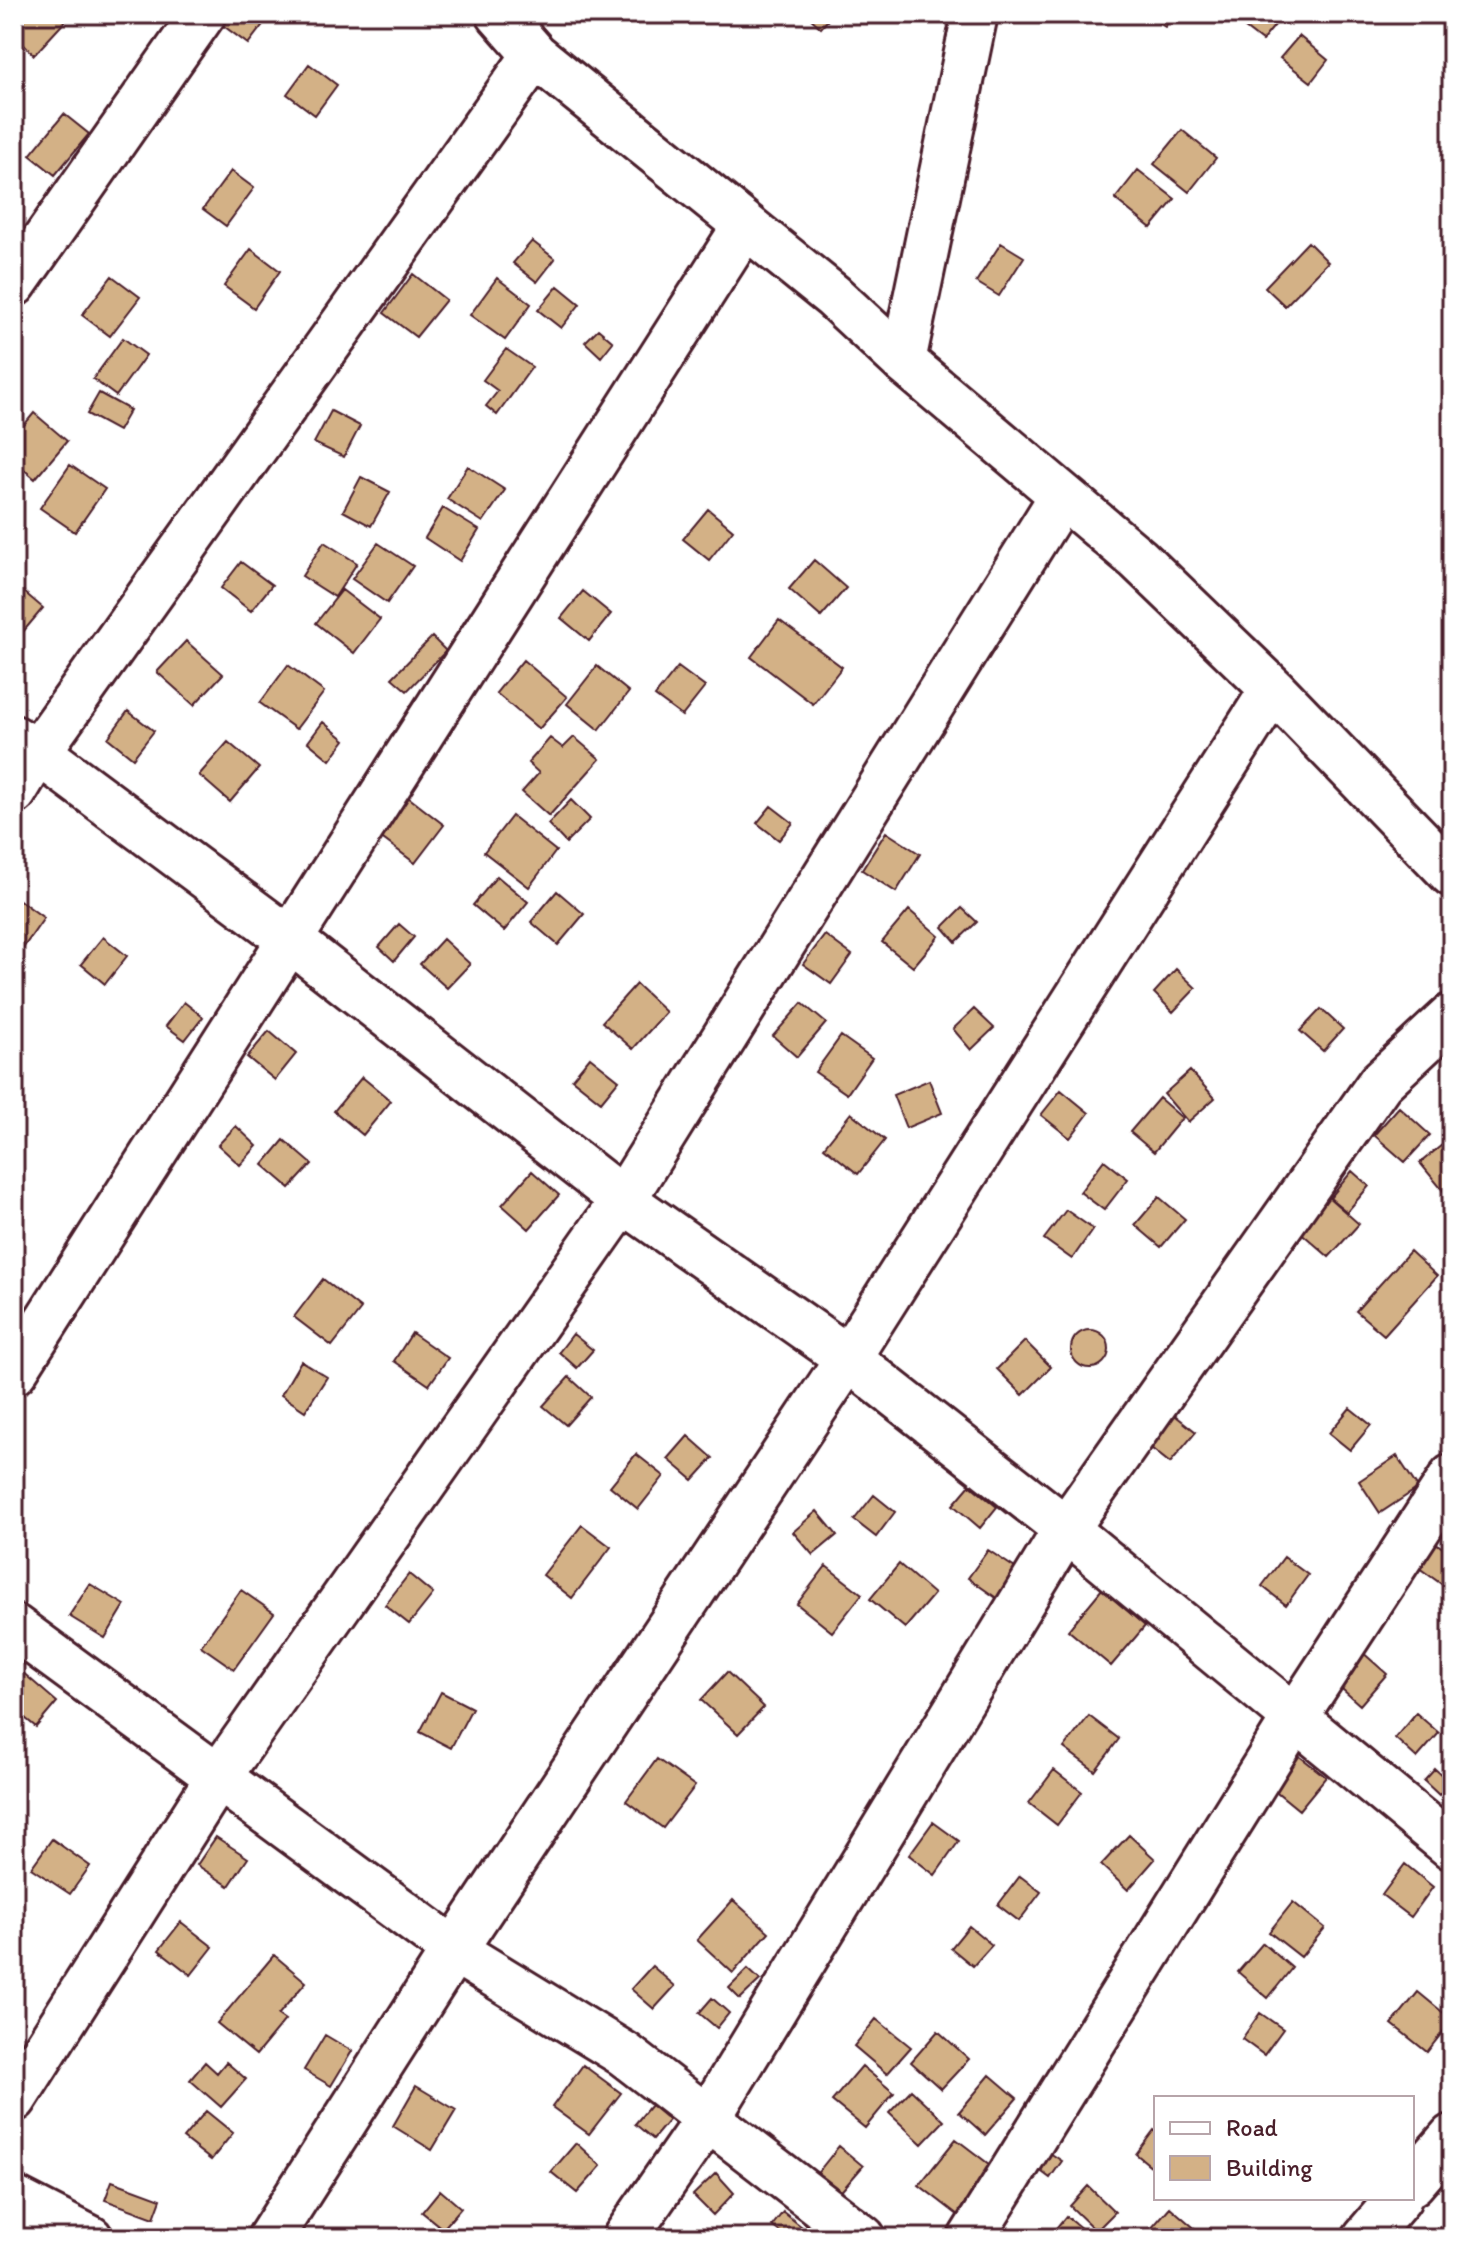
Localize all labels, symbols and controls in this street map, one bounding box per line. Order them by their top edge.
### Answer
legend [1154,2096,1414,2200]
text: Road [1226,2113,1278,2142]
text: Building [1226,2153,1313,2182]

